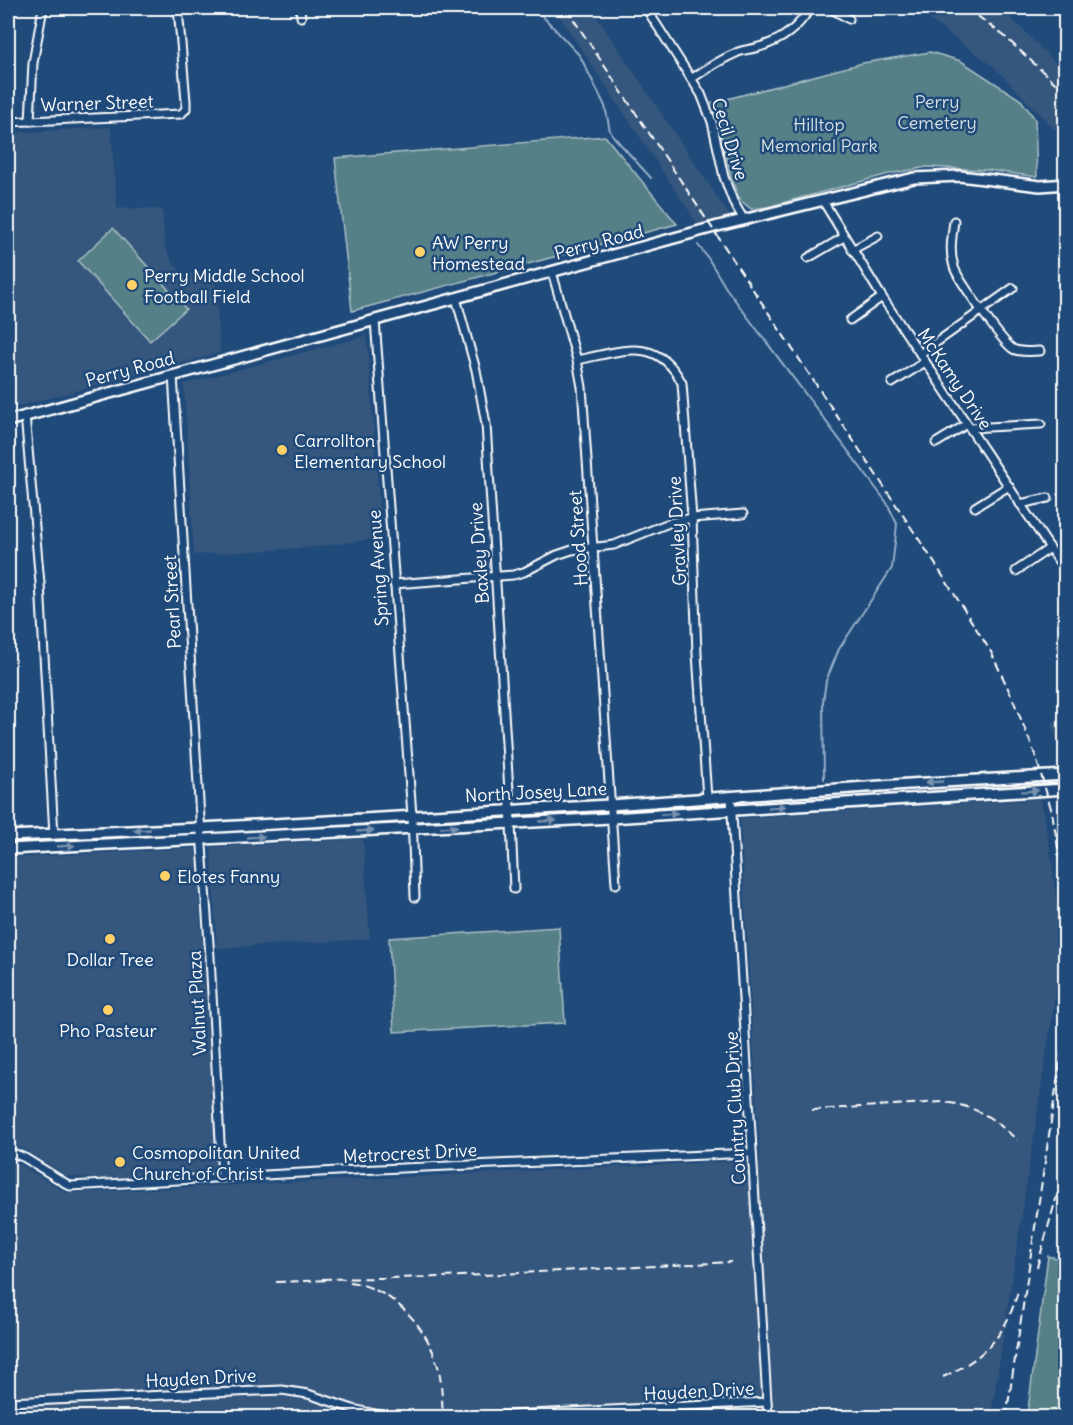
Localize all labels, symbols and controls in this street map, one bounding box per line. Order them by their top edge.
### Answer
street label: Warner Street [40,90,154,116]
park label: Perry Cemetery [897,90,977,134]
street label: Cecil Drive [707,95,753,183]
park label: Hilltop Memorial Park [760,113,878,157]
street label: Perry Road [552,219,646,265]
place label: AW Perry Homestead [432,231,525,275]
marker: AW Perry Homestead [413,245,427,259]
place label: Perry Middle School Football Field [144,264,305,308]
marker: Perry Middle School Football Field [125,278,139,292]
street label: McKamy Drive [913,324,997,434]
street label: Perry Road [83,346,177,392]
place label: Carrollton Elementary School [294,429,446,473]
marker: Carrollton Elementary School [275,443,289,457]
street label: Gravley Drive [663,475,691,587]
street label: Hood Street [563,489,593,587]
street label: Baxley Drive [464,501,494,605]
street label: Spring Avenue [362,509,394,627]
street label: Pearl Street [158,555,186,649]
street label: North Josey Lane [464,777,608,807]
one-way arrow [925,778,944,787]
one-way arrow [1020,786,1039,795]
one-way arrow [767,802,786,812]
one-way arrow [660,809,679,819]
one-way arrow [538,817,557,826]
one-way arrow [439,822,458,831]
one-way arrow [133,826,152,835]
one-way arrow [356,827,375,836]
one-way arrow [246,833,265,842]
one-way arrow [56,842,75,851]
place label: Elotes Fanny [177,865,280,888]
marker: Elotes Fanny [158,869,172,883]
marker: Dollar Tree [103,932,117,946]
place label: Dollar Tree [66,948,154,971]
street label: Walnut Plaza [183,950,211,1056]
marker: Pho Pasteur [101,1003,115,1017]
place label: Pho Pasteur [59,1019,158,1042]
street label: Country Club Drive [719,1031,751,1185]
street label: Metrocrest Drive [342,1138,478,1168]
place label: Cosmopolitan United Church of Christ [132,1141,301,1185]
marker: Cosmopolitan United Church of Christ [113,1155,127,1169]
street label: Hayden Drive [145,1364,257,1392]
street label: Hayden Drive [643,1377,755,1405]

